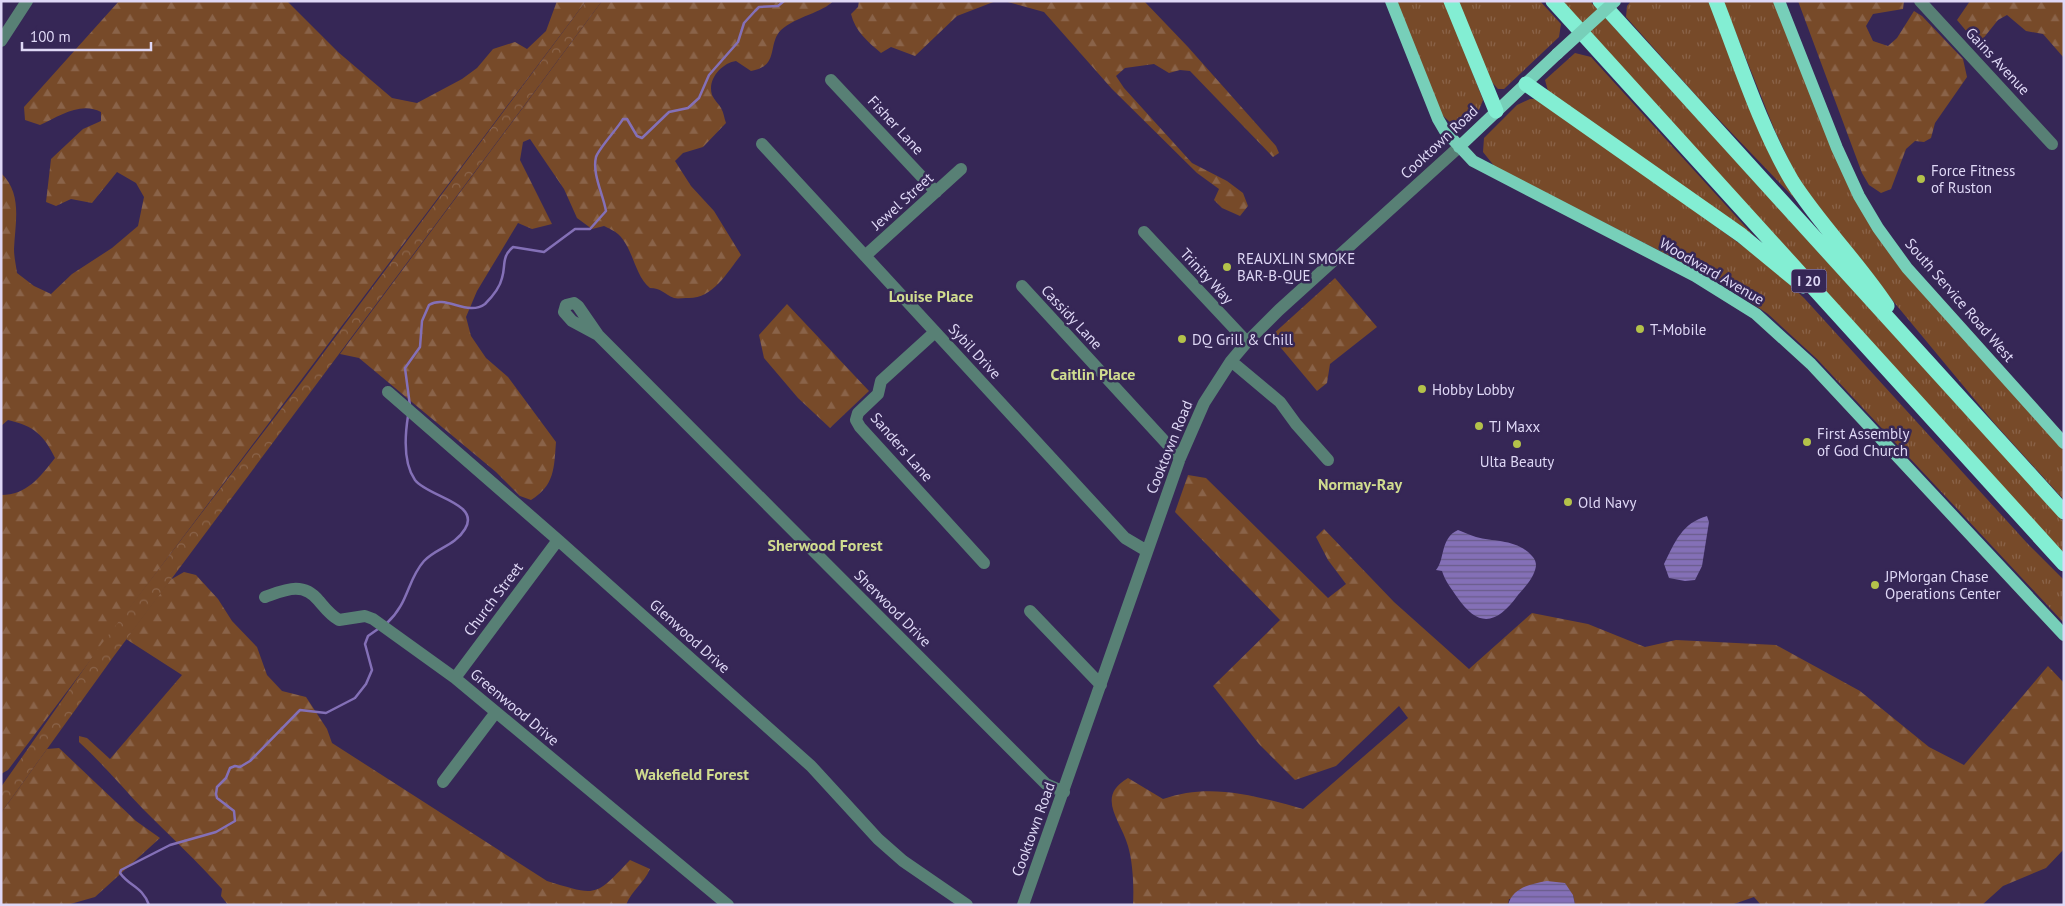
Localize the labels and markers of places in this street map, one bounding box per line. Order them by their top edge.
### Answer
place label: Force Fitness of Ruston [1931,161,2015,197]
marker: Force Fitness of Ruston [1915,173,1927,185]
place label: REAUXLIN SMOKE BAR-B-QUE [1237,249,1355,285]
marker: REAUXLIN SMOKE BAR-B-QUE [1221,261,1233,273]
place label: T-Mobile [1650,320,1707,339]
marker: T-Mobile [1634,323,1646,335]
place label: DQ Grill & Chill [1192,330,1294,349]
marker: DQ Grill & Chill [1176,333,1188,345]
place label: Hobby Lobby [1432,380,1515,399]
marker: Hobby Lobby [1416,383,1428,395]
place label: TJ Maxx [1489,417,1540,436]
marker: TJ Maxx [1473,420,1485,432]
place label: First Assembly of God Church [1817,424,1909,460]
marker: First Assembly of God Church [1801,436,1813,448]
marker: Ulta Beauty [1511,438,1523,450]
place label: Ulta Beauty [1480,452,1554,471]
place label: Old Navy [1578,493,1637,512]
marker: Old Navy [1562,496,1574,508]
place label: JPMorgan Chase Operations Center [1884,567,2001,603]
marker: JPMorgan Chase Operations Center [1869,579,1881,591]

